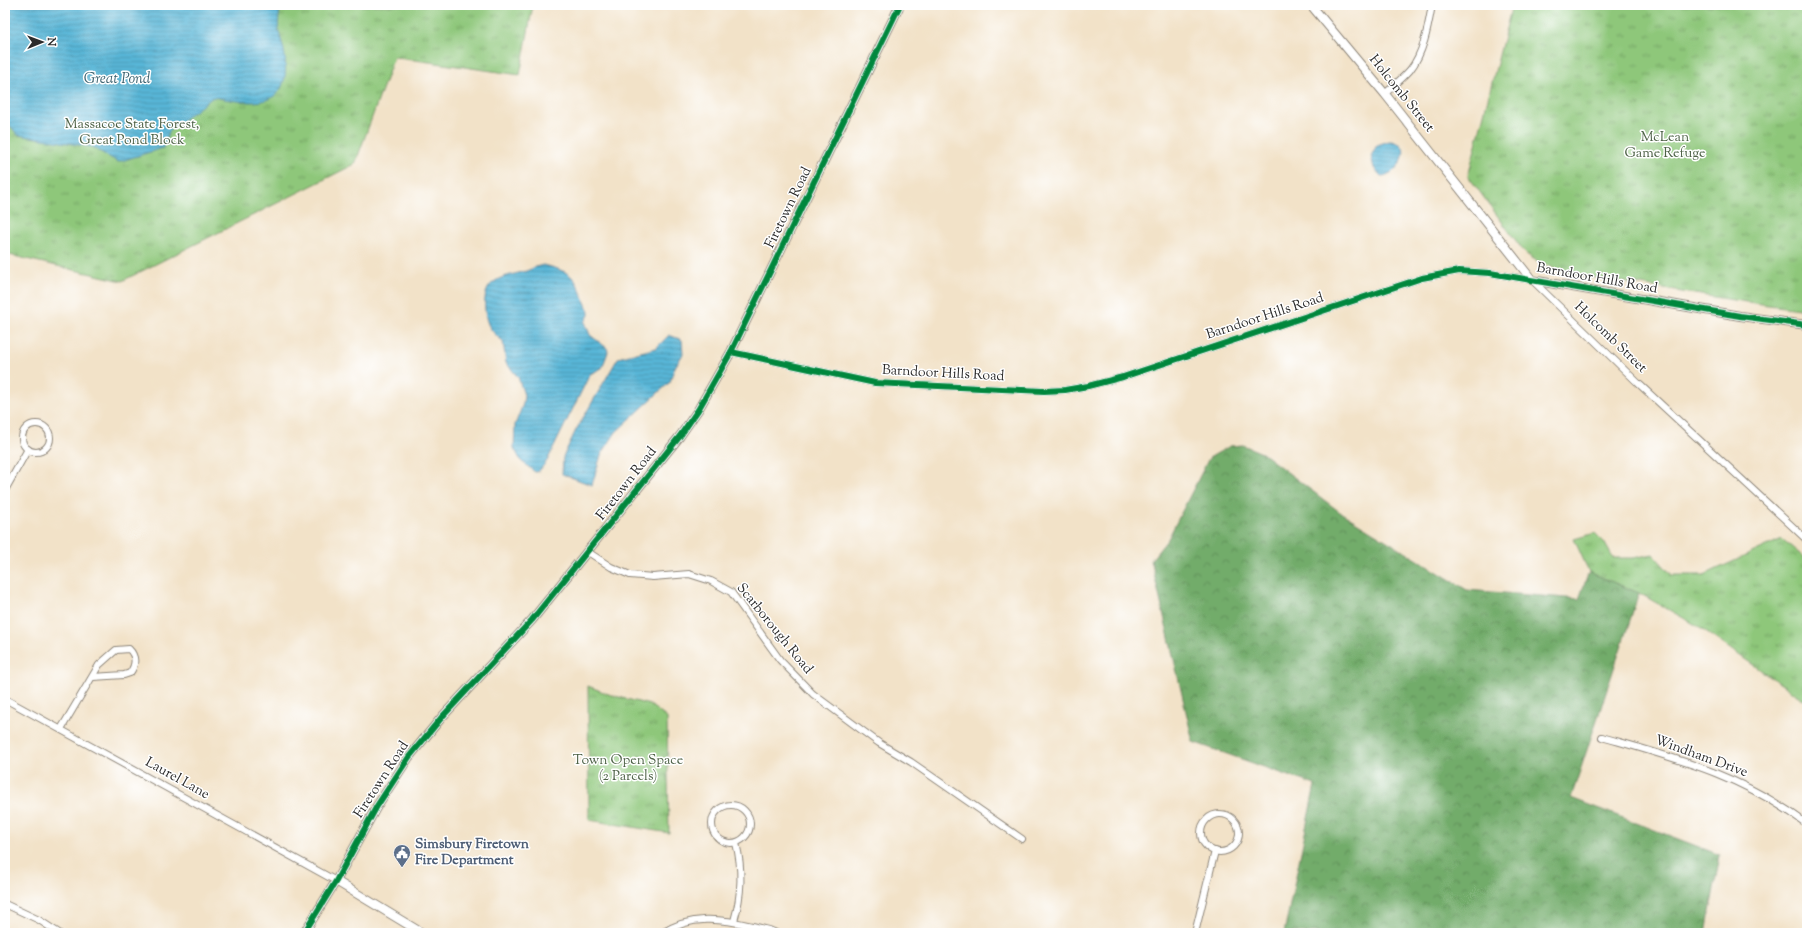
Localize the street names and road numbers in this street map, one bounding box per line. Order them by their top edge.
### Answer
street label: Holcomb Street [1363,51,1439,137]
street label: Firetown Road [761,164,817,252]
street label: Barndoor Hills Road [1535,259,1659,300]
street label: Barndoor Hills Road [1204,289,1326,345]
street label: Holcomb Street [1569,298,1651,378]
street label: Barndoor Hills Road [881,361,1005,387]
street label: Firetown Road [592,443,662,525]
street label: Scarborough Road [731,579,817,679]
street label: Windham Drive [1652,731,1750,783]
street label: Firetown Road [350,737,415,823]
street label: Laurel Lane [141,753,213,805]

